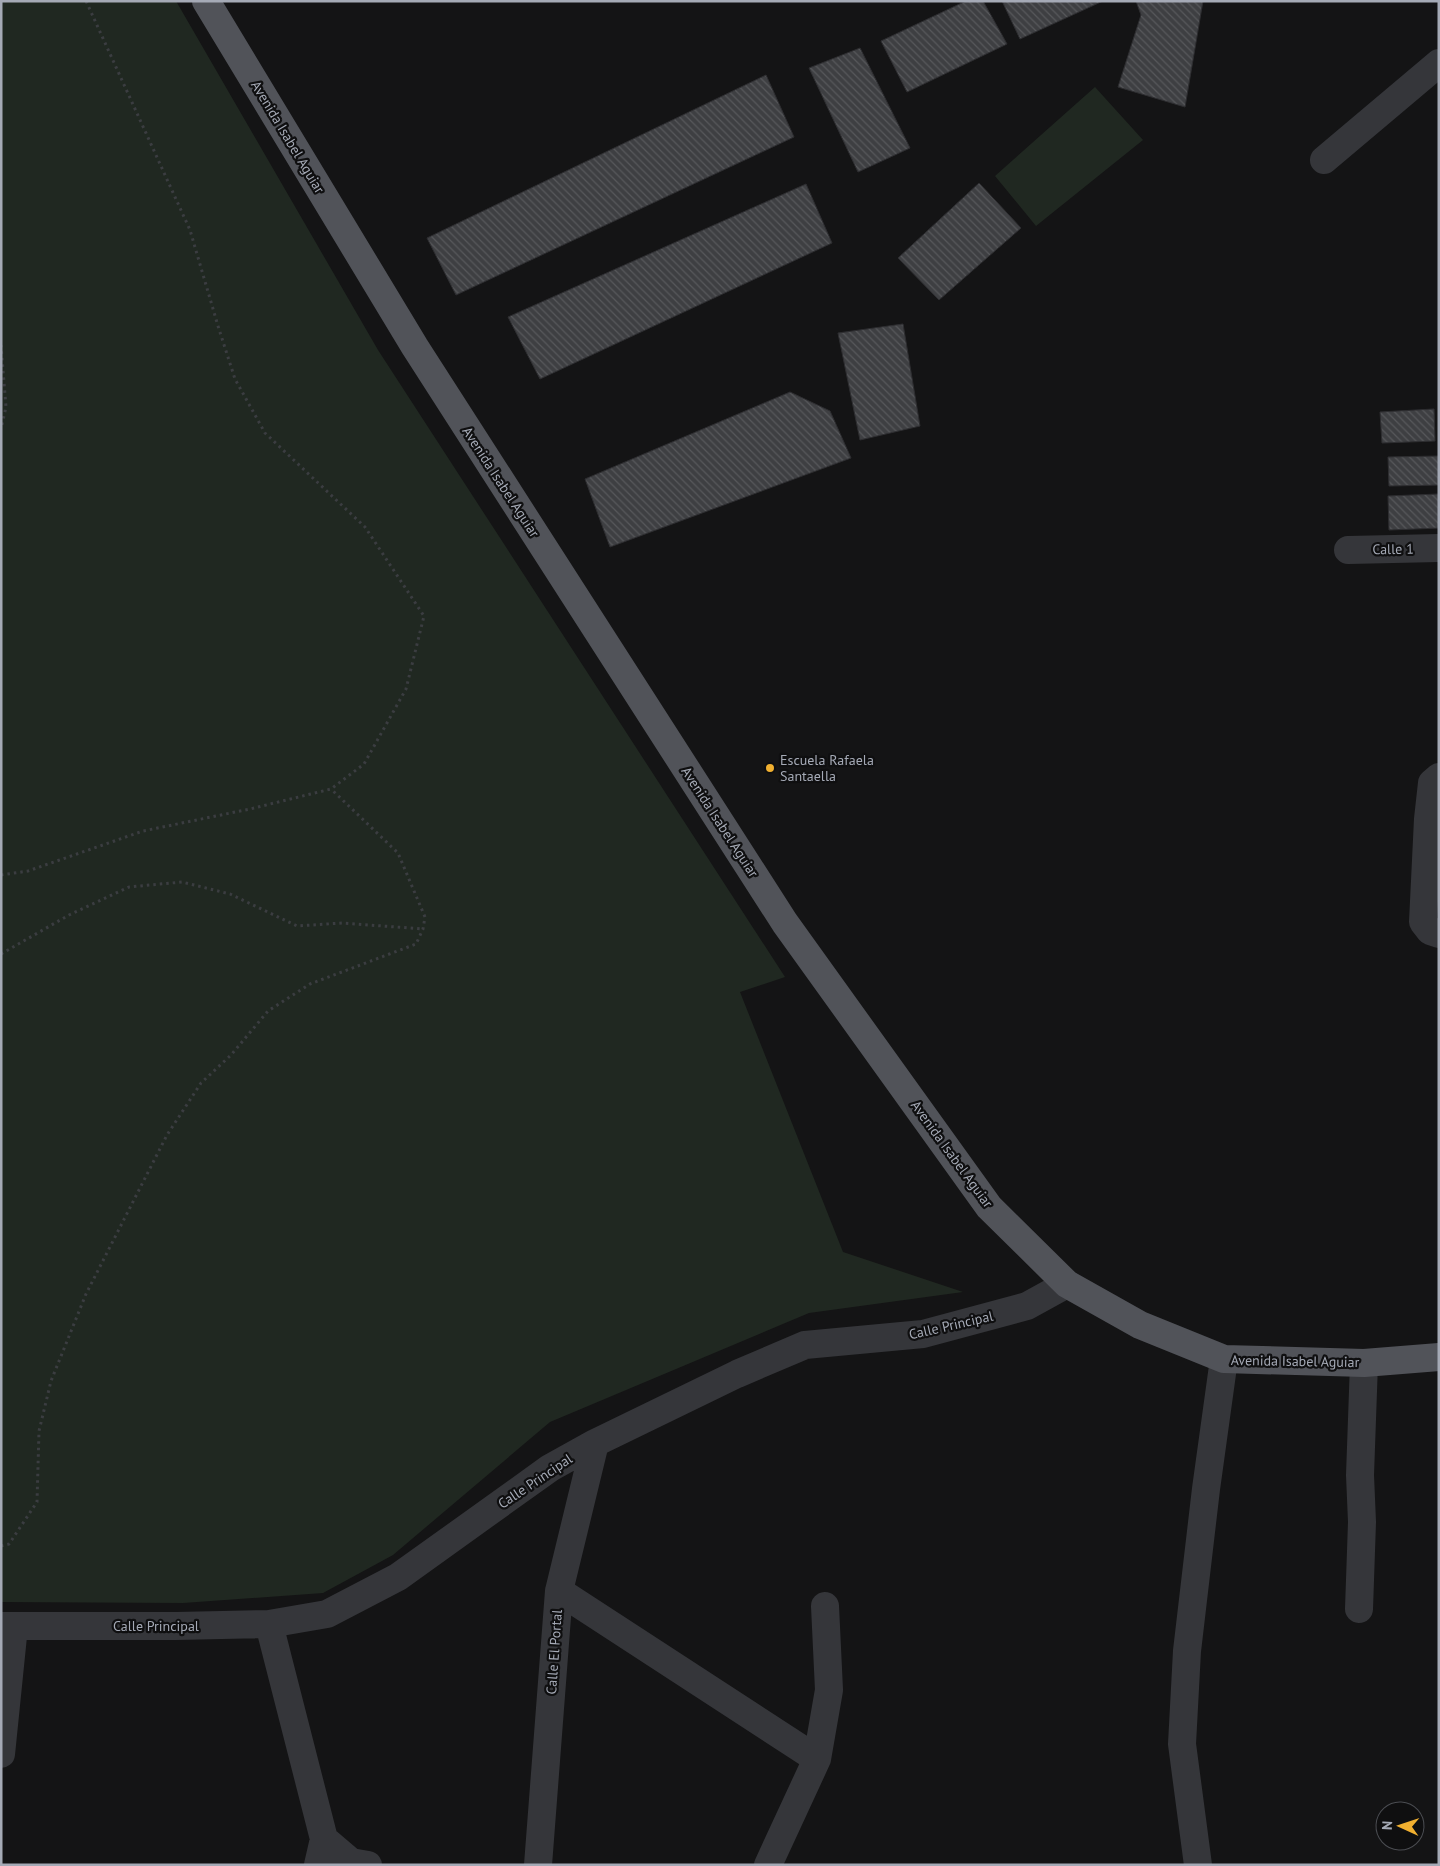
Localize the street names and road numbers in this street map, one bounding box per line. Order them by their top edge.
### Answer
street label: Avenida Isabel Aguiar [247,77,329,197]
street label: Avenida Isabel Aguiar [458,423,544,541]
street label: Calle 1 [1372,540,1414,558]
street label: Avenida Isabel Aguiar [677,763,763,881]
street label: Avenida Isabel Aguiar [907,1097,997,1211]
street label: Calle Principal [907,1307,995,1343]
street label: Avenida Isabel Aguiar [1231,1351,1360,1371]
street label: Calle Principal [494,1450,576,1512]
street label: Calle El Portal [542,1609,566,1695]
street label: Calle Principal [113,1617,199,1635]

